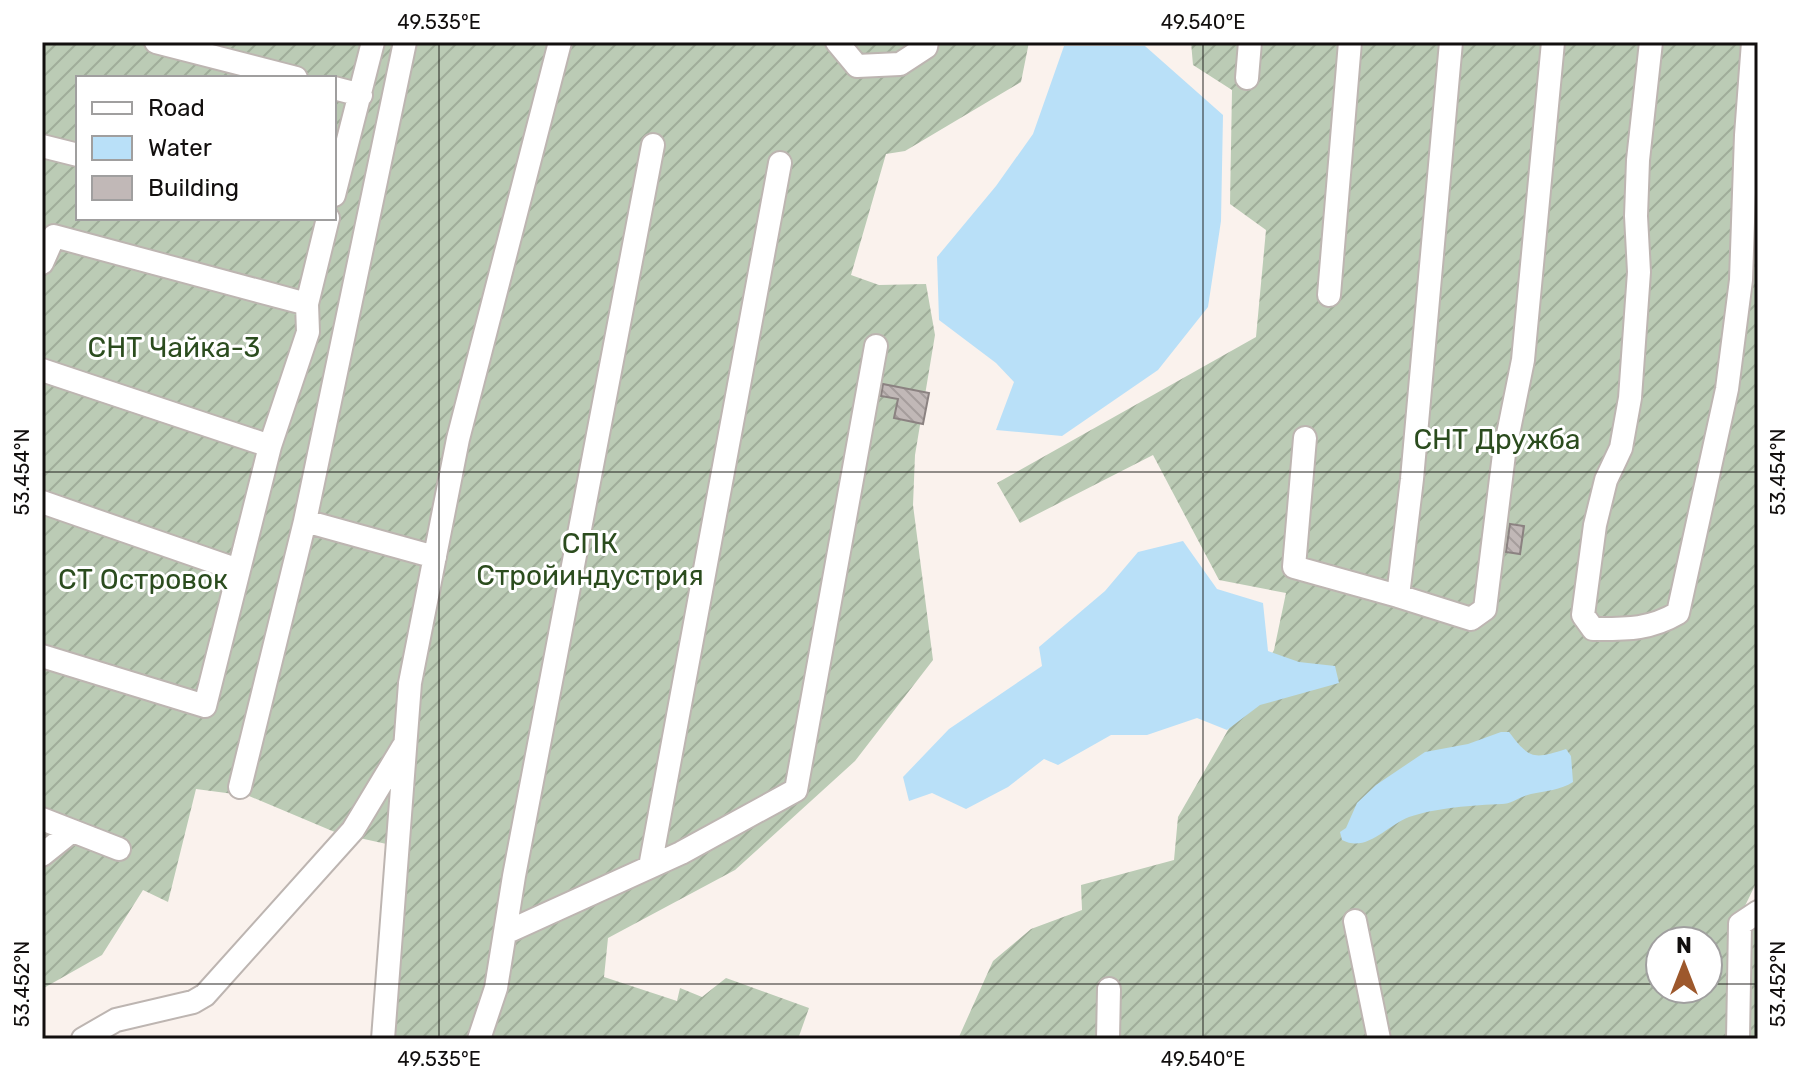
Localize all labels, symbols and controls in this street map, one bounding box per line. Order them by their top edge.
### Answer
text: 49.535°E [397,10,481,34]
text: 49.540°E [1161,10,1245,34]
legend [76,76,336,220]
text: Road [148,94,205,122]
text: Water [148,134,212,162]
text: Building [148,174,239,202]
park label: СНТ Чайка-3 [88,331,260,364]
park label: СНТ Дружба [1413,423,1581,456]
text: 53.454°N [10,428,34,516]
text: 53.454°N [1766,428,1790,516]
park label: СПК Стройиндустрия [476,527,704,592]
park label: СТ Островок [58,563,228,596]
north arrow [1644,925,1724,1005]
text: N [1676,932,1692,959]
text: 53.452°N [10,941,34,1027]
text: 53.452°N [1766,941,1790,1027]
text: 49.535°E [397,1047,481,1071]
text: 49.540°E [1161,1047,1245,1071]

